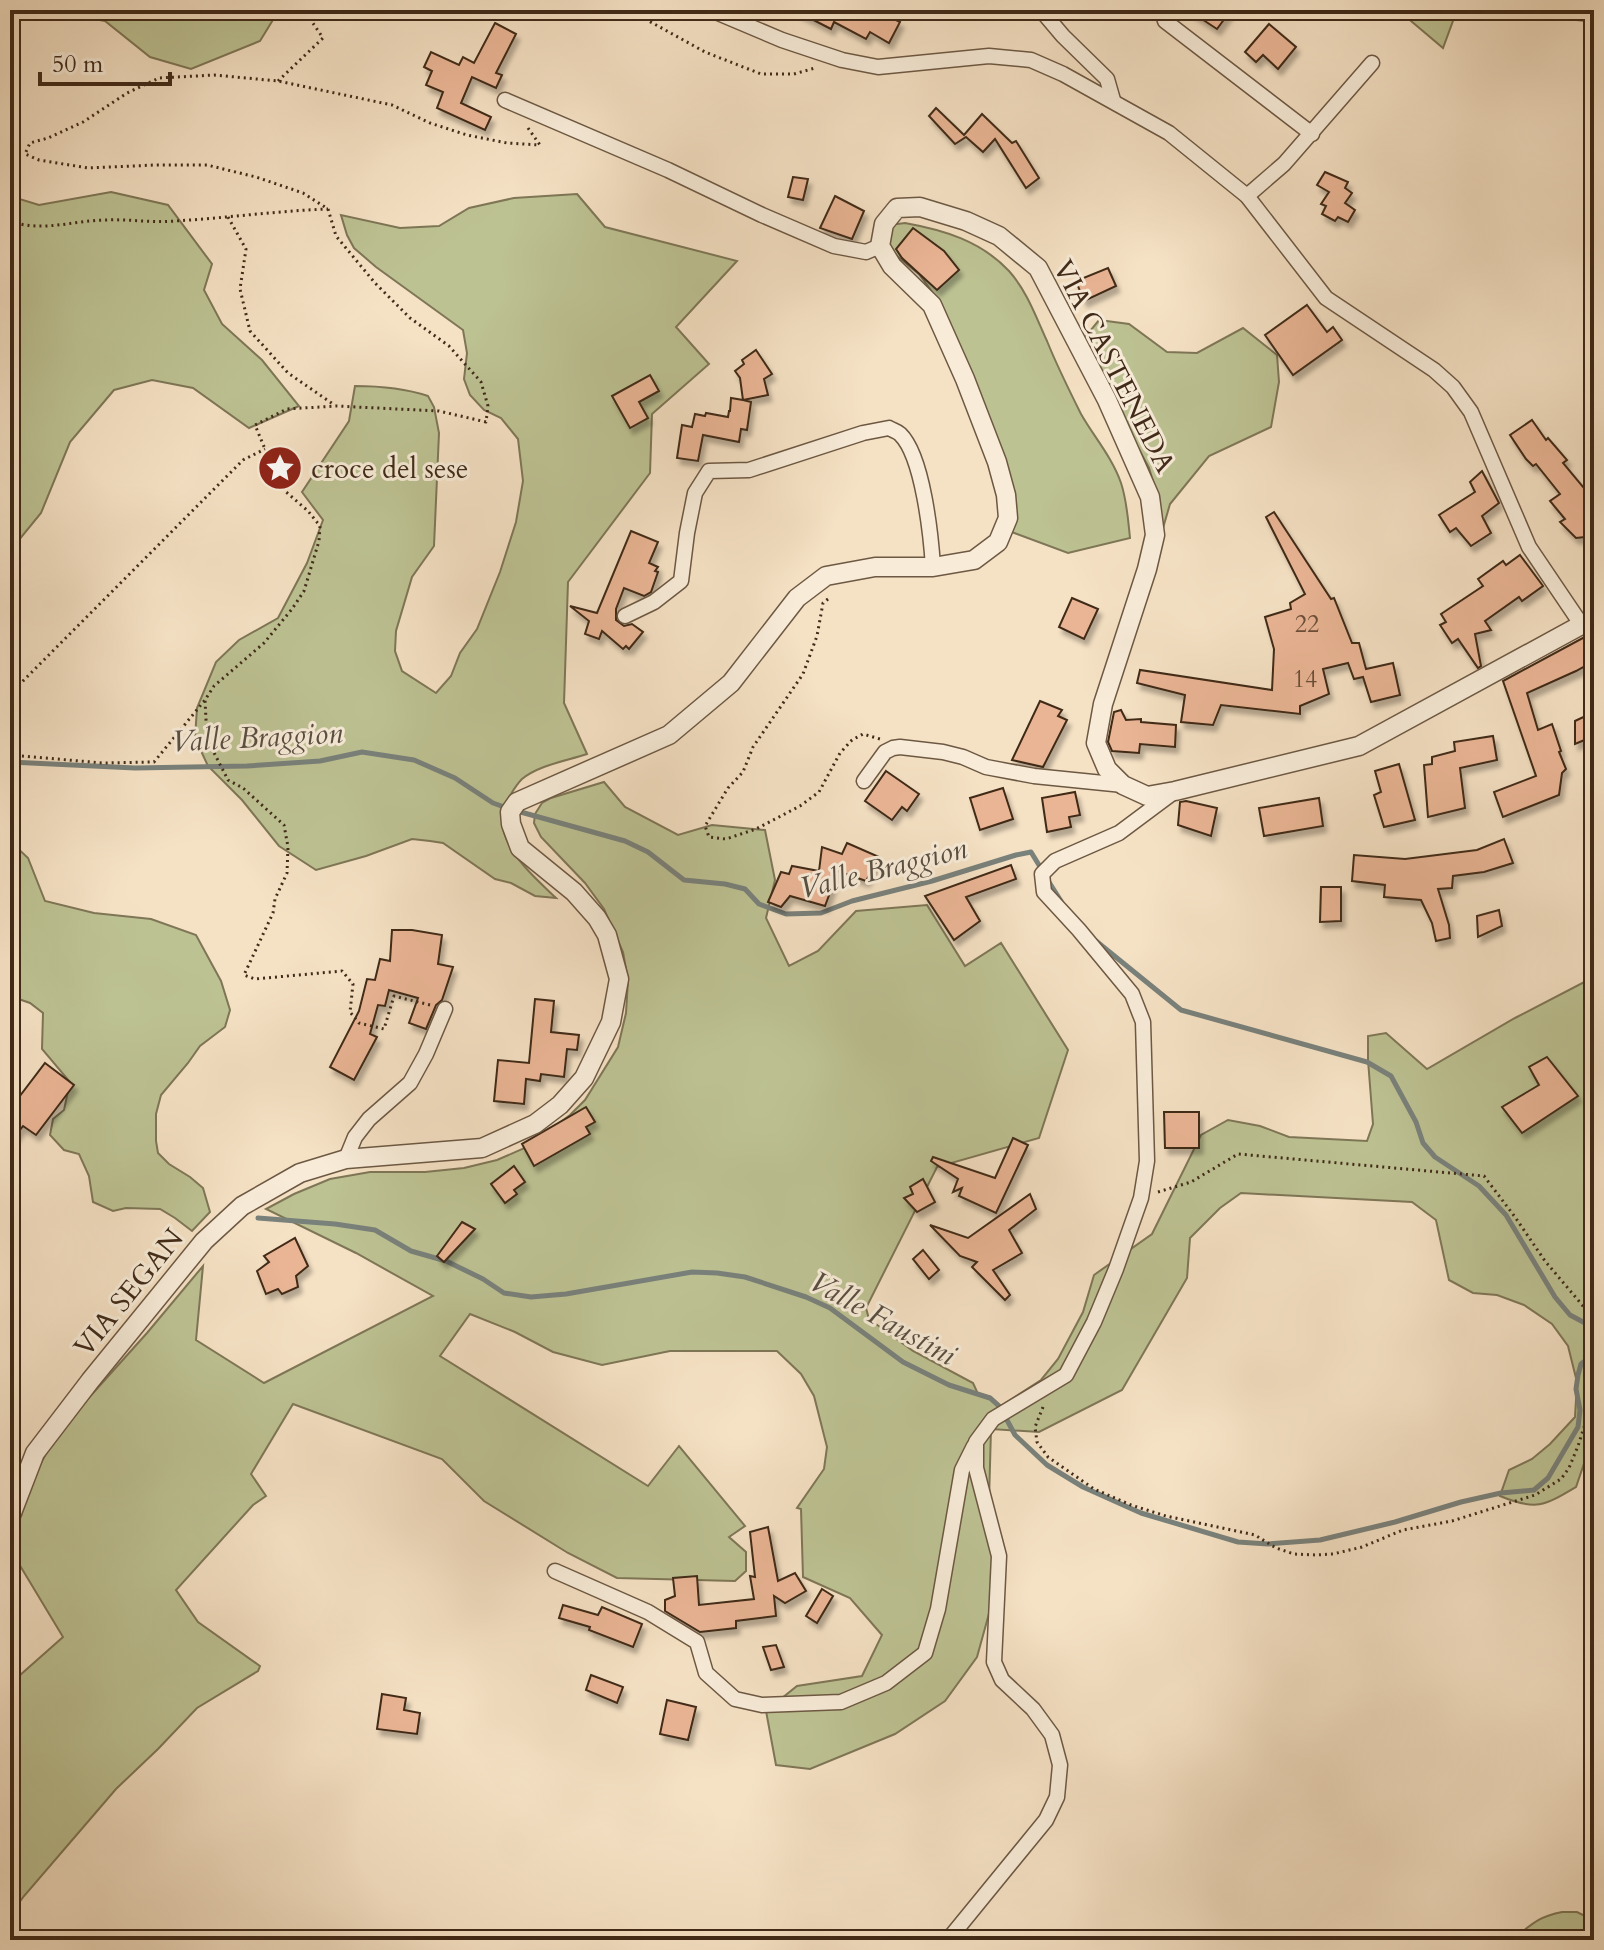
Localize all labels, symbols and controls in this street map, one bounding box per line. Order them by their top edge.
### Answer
scale bar [40,36,170,86]
text: 50 m [52,48,104,81]
street label: VIA CASTENEDA [1044,253,1184,480]
place icon: croce del sese [256,444,304,492]
place label: croce del sese [311,450,469,488]
house number: 22 [1295,608,1319,641]
house number: 14 [1293,663,1317,696]
water label: Valle Braggion [170,713,344,762]
water label: Valle Braggion [795,828,972,909]
street label: VIA SEGAN [65,1220,192,1365]
water label: Valle Faustini [802,1261,964,1376]

